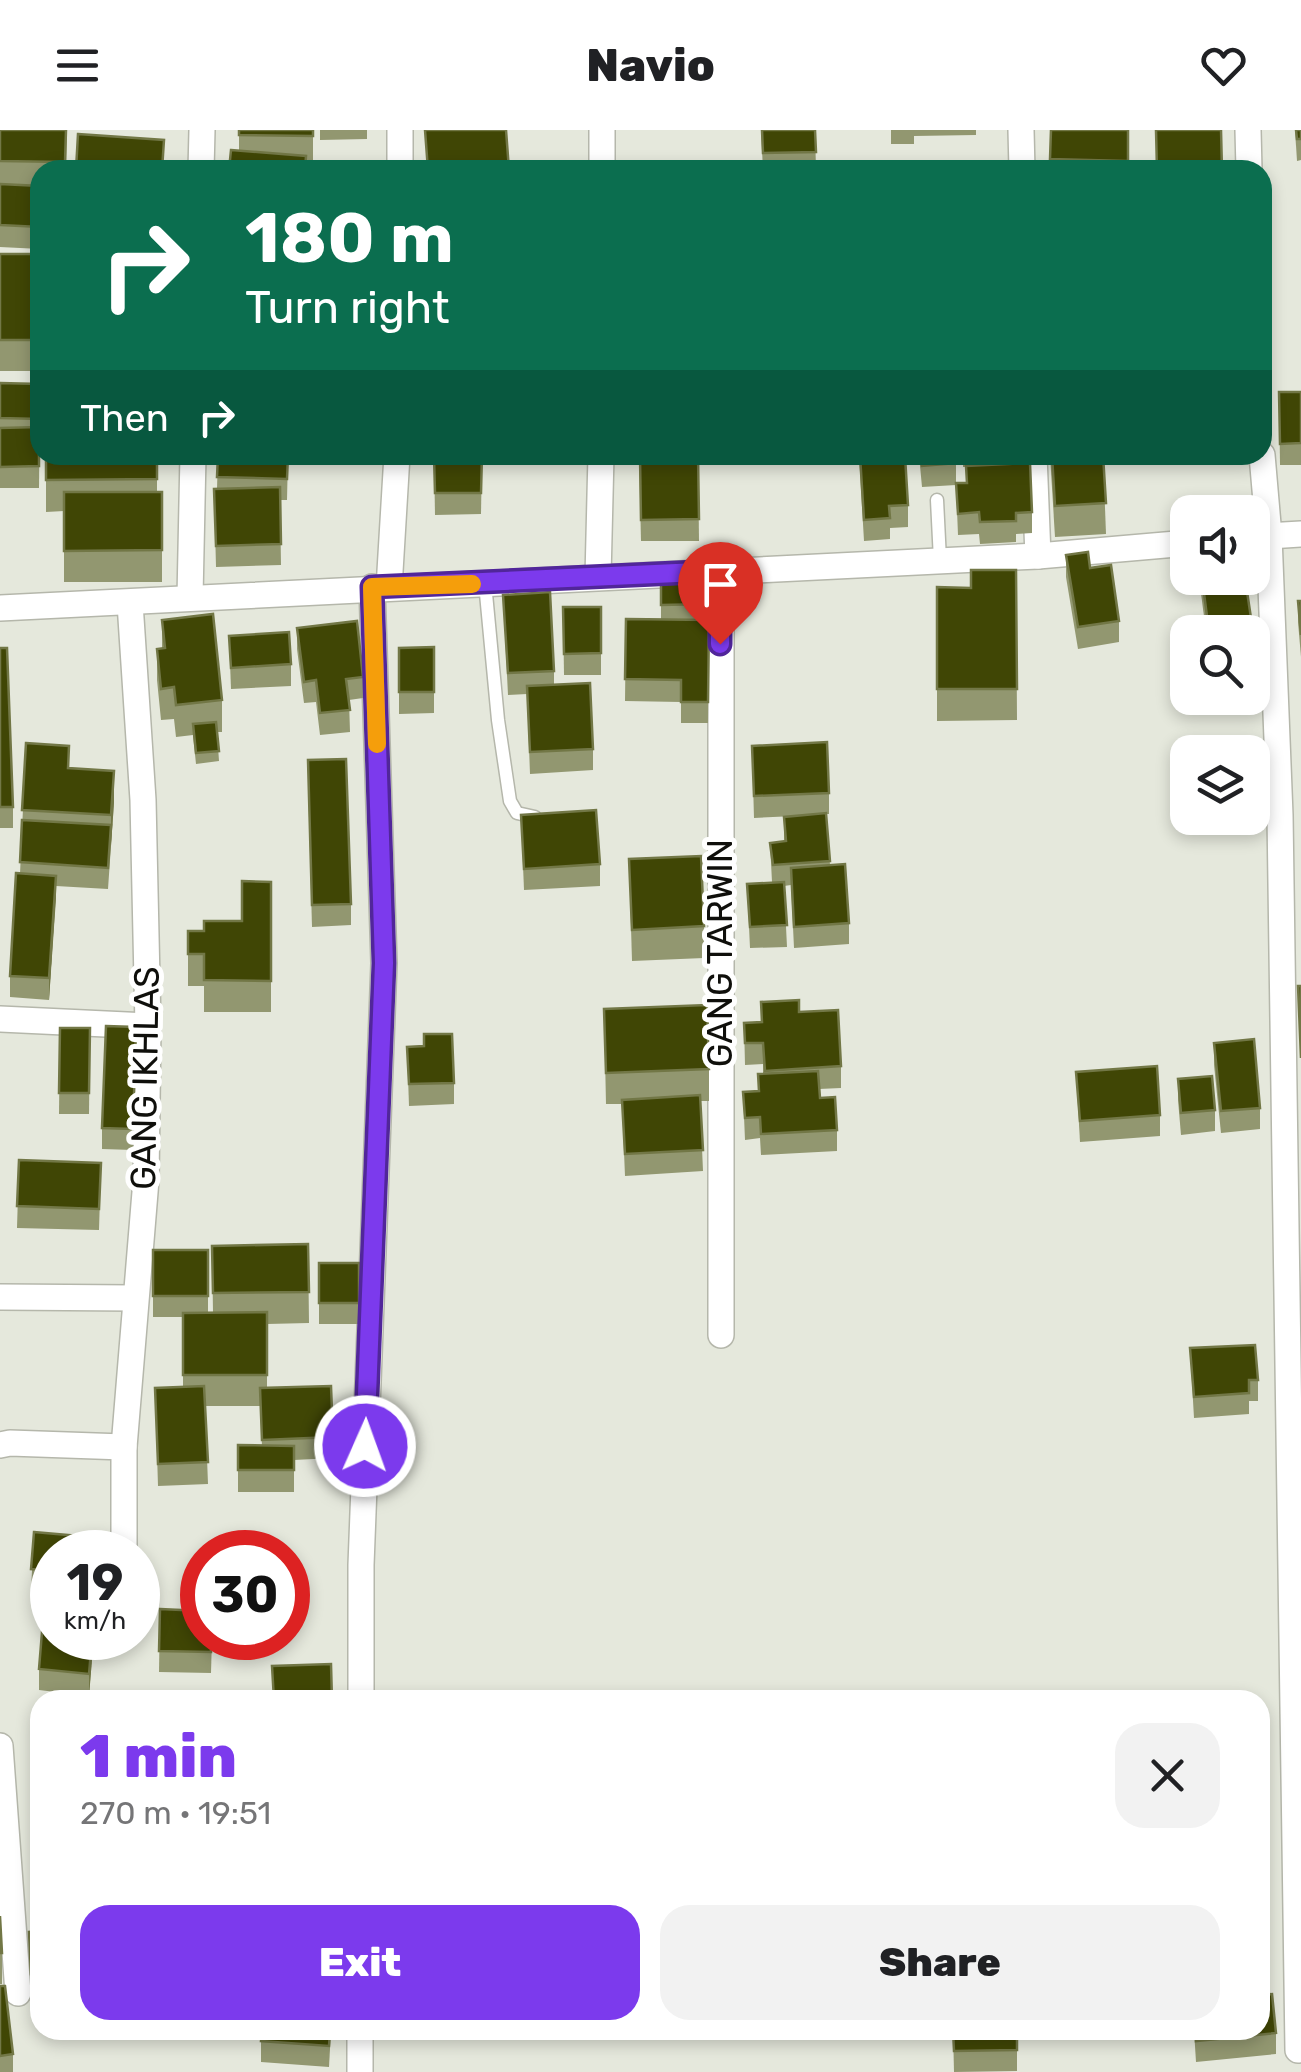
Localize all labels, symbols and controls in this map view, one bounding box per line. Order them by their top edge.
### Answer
icon: menu [50,38,105,93]
icon: heart [1196,38,1251,93]
text: Navio [586,39,715,92]
text: 180 m [245,197,454,280]
icon: right [80,200,210,330]
text: Turn right [245,281,449,334]
icon: right [189,390,244,445]
text: Then [80,395,169,441]
map controls [1170,495,1270,835]
button: sound [1170,495,1270,595]
pin [678,542,763,645]
icon: arrive [693,557,748,612]
button: search [1170,615,1270,715]
button: layers [1170,735,1270,835]
street label: GANG TARWIN [699,839,741,1067]
street label: GANG IKHLAS [122,966,168,1190]
position arrow [313,1394,417,1498]
speed limit sign: 30 [180,1530,310,1660]
text: 19 [67,1553,123,1613]
text: km/h [64,1606,126,1635]
text: 1 min [80,1721,237,1792]
button: close [1115,1723,1220,1828]
text: 270 m · 19:51 [80,1794,271,1832]
button: Exit [80,1905,640,2020]
button: Share [660,1905,1220,2020]

